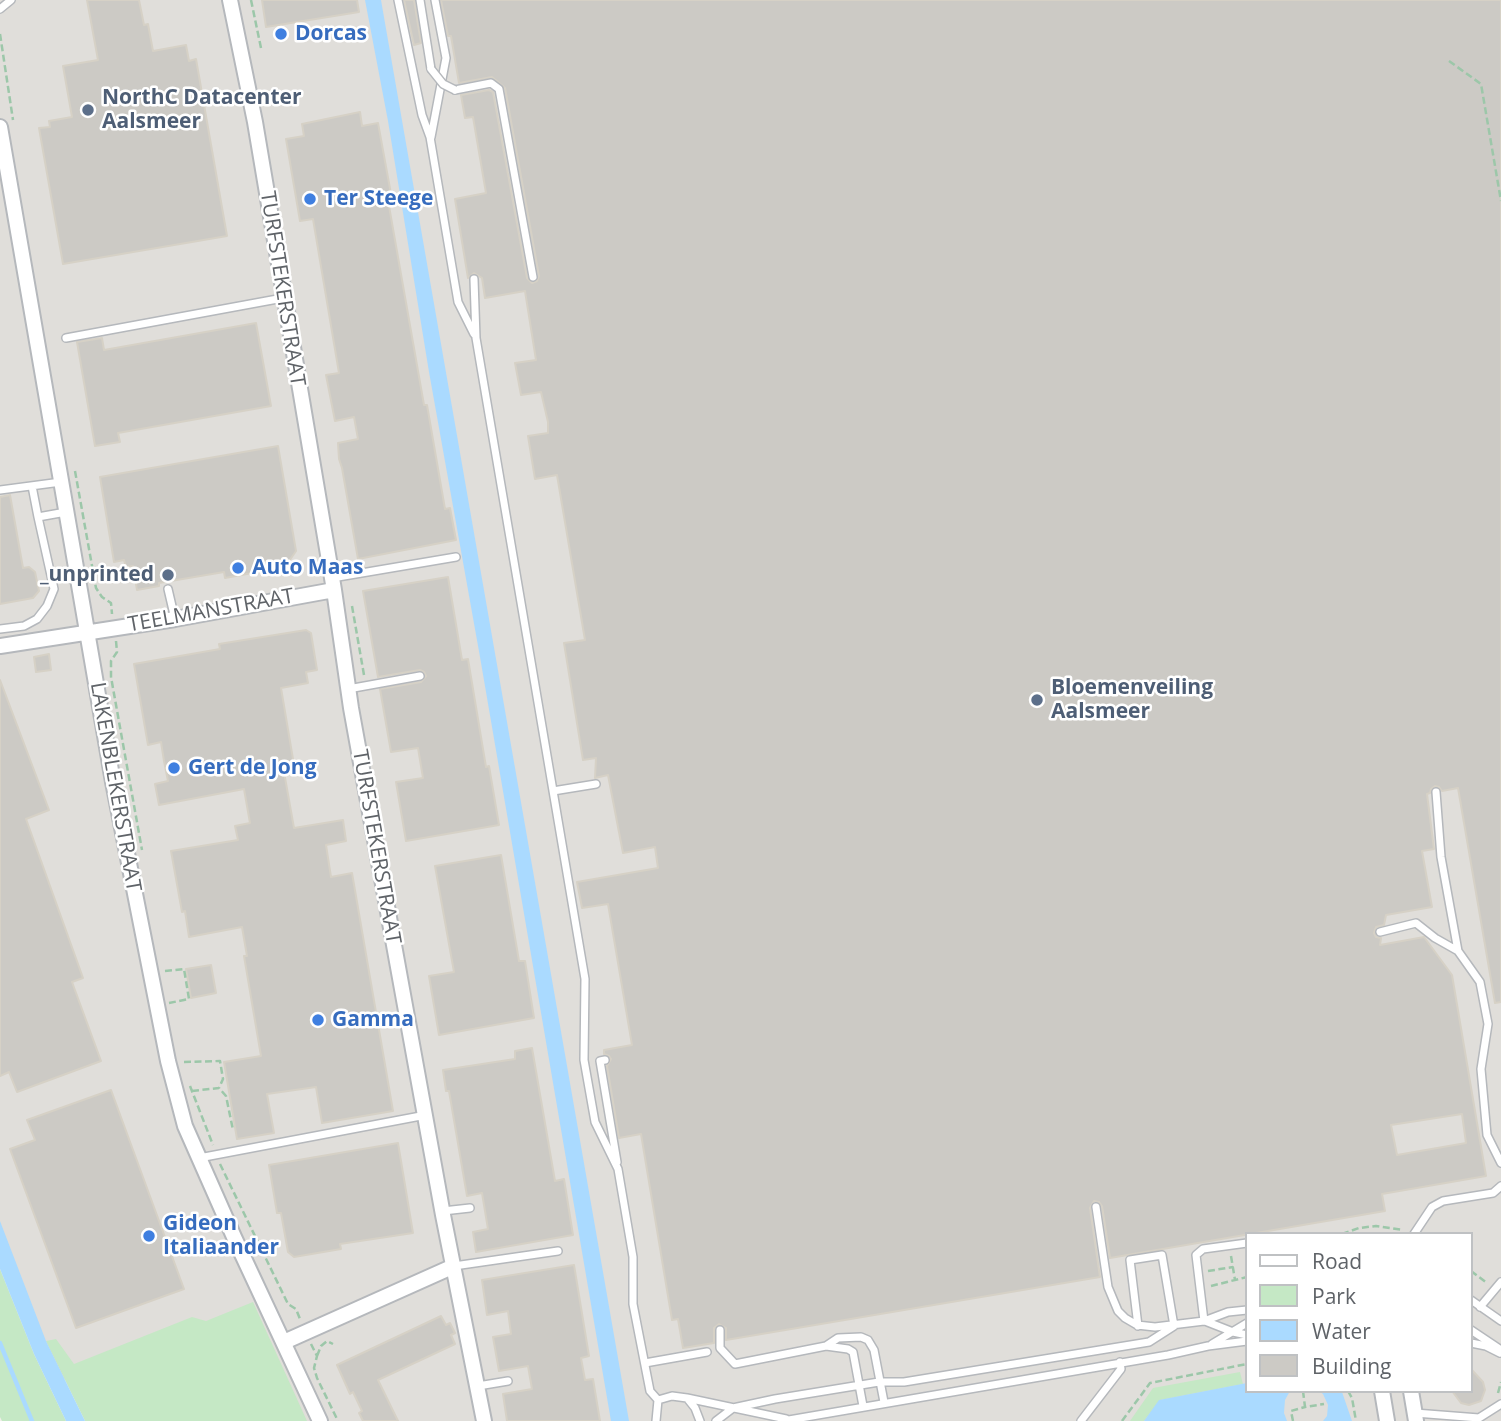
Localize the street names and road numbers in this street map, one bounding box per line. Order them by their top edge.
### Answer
street label: TURFSTEKERSTRAAT [254,190,310,388]
street label: TEELMANSTRAAT [126,584,296,638]
street label: LAKENBLEKERSTRAAT [84,680,146,894]
street label: TURFSTEKERSTRAAT [346,748,406,946]

